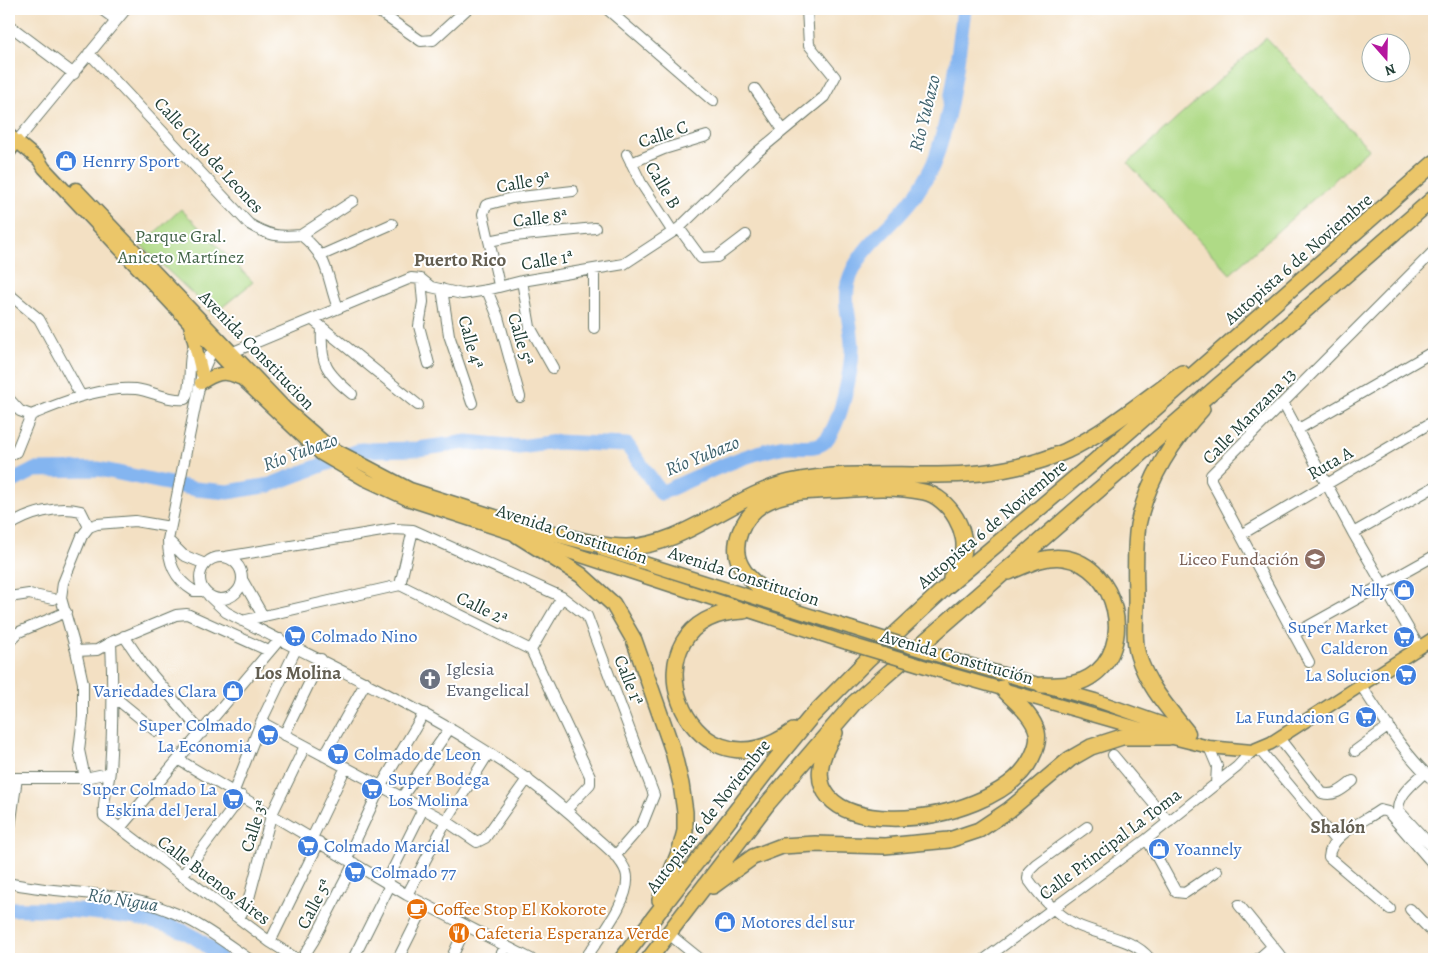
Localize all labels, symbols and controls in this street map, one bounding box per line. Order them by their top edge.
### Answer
north arrow [1360,32,1410,82]
text: N [1382,59,1398,80]
water label: Río Yubazo [903,72,947,154]
street label: Calle Club de Leones [149,92,269,218]
street label: Calle C [635,114,691,154]
shop icon: Henrry Sport [54,149,78,173]
place label: Henrry Sport [82,149,180,173]
street label: Calle B [640,157,686,213]
street label: Calle 9ª [494,165,552,199]
street label: Autopista 6 de Noviembre [1218,188,1377,331]
street label: Calle 8ª [512,203,569,233]
park label: Parque Gral. Aniceto Martínez [117,224,244,269]
street label: Calle 1ª [519,244,575,276]
district label: Puerto Rico [414,247,507,273]
street label: Avenida Constitucion [193,284,320,415]
street label: Calle 5ª [502,310,540,368]
street label: Calle 4ª [452,313,490,371]
street label: Calle Manzana 13 [1197,363,1301,469]
water label: Río Yubazo [259,426,342,477]
water label: Río Yubazo [661,429,744,483]
street label: Ruta A [1303,440,1357,486]
street label: Autopista 6 de Noviembre [911,454,1072,595]
street label: Avenida Constitución [492,498,651,570]
street label: Avenida Constitucion [664,540,823,612]
place label: Liceo Fundación [1178,547,1299,571]
school or university icon: Liceo Fundación [1303,547,1327,571]
place label: Nelly [1351,578,1389,602]
shop icon: Nelly [1392,578,1416,602]
street label: Calle 2ª [452,585,512,631]
place label: Super Market Calderon [1288,615,1388,660]
street label: Avenida Constitución [877,623,1036,690]
supermarket icon: Colmado Nino [283,624,307,648]
place label: Colmado Nino [311,624,418,648]
supermarket icon: Super Market Calderon [1392,625,1416,649]
street label: Calle 1ª [608,651,650,709]
place label: Iglesia Evangelical [446,657,529,702]
district label: Los Molina [255,660,342,686]
place label: La Solucion [1305,663,1390,687]
supermarket icon: La Solucion [1394,663,1418,687]
church icon: Iglesia Evangelical [418,667,442,691]
place label: Variedades Clara [92,679,218,703]
shop icon: Variedades Clara [221,679,245,703]
place label: La Fundacion G [1235,705,1350,729]
supermarket icon: La Fundacion G [1354,705,1378,729]
place label: Super Colmado La Economia [138,713,253,758]
supermarket icon: Super Colmado La Economia [256,723,280,747]
street label: Autopista 6 de Noviembre [640,734,776,899]
supermarket icon: Colmado de Leon [326,742,350,766]
place label: Colmado de Leon [354,742,481,766]
place label: Super Bodega Los Molina [388,767,490,812]
place label: Super Colmado La Eskina del Jeral [82,777,218,822]
supermarket icon: Super Bodega Los Molina [360,777,384,801]
street label: Calle Principal La Toma [1034,782,1187,905]
supermarket icon: Super Colmado La Eskina del Jeral [221,787,245,811]
street label: Calle 3ª [234,797,274,855]
district label: Shalón [1311,814,1366,840]
street label: Calle Buenos Aires [153,830,275,930]
supermarket icon: Colmado Marcial [296,834,320,858]
place label: Colmado Marcial [324,834,450,858]
shop icon: Yoannely [1147,837,1171,861]
place label: Yoannely [1174,837,1242,861]
supermarket icon: Colmado 77 [343,860,367,884]
place label: Colmado 77 [371,860,456,884]
street label: Calle 5ª [291,875,337,933]
water label: Río Nigua [86,882,160,918]
cafe icon: Coffee Stop El Kokorote [405,897,429,921]
place label: Coffee Stop El Kokorote [433,897,607,921]
shop icon: Motores del sur [713,910,737,934]
place label: Motores del sur [741,910,855,934]
restaurant icon: Cafeteria Esperanza Verde [447,921,471,945]
place label: Cafeteria Esperanza Verde [475,921,669,945]

